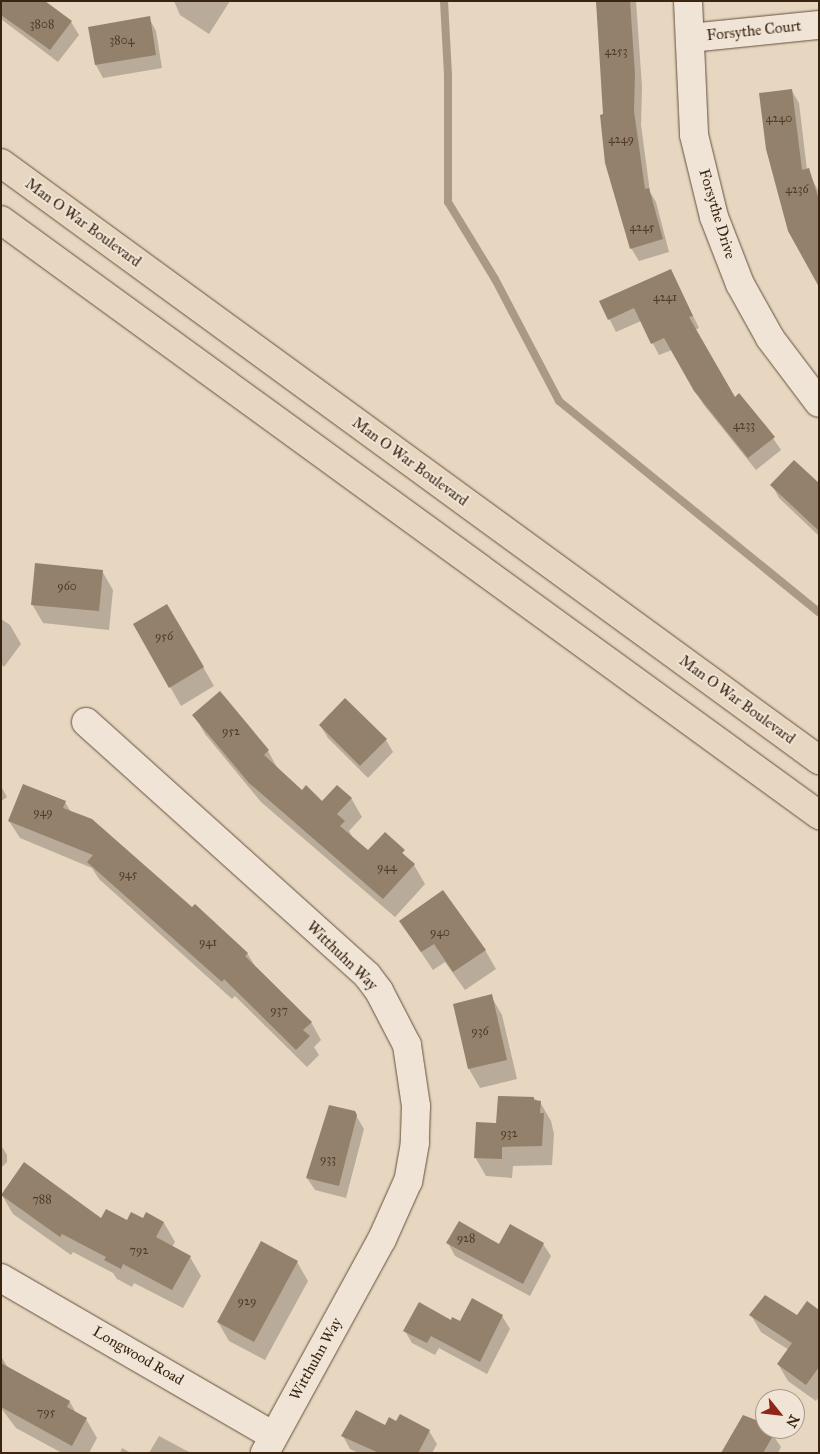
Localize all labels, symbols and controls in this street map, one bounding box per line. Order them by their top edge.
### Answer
street label: Forsythe Court [706,17,802,45]
house number: 3808 [30,18,54,32]
house number: 3804 [110,34,134,48]
house number: 4253 [605,45,627,59]
house number: 4240 [766,112,792,126]
house number: 4249 [608,133,634,147]
street label: Forsythe Drive [695,167,739,261]
street label: Man O War Boulevard [22,175,144,271]
house number: 4236 [785,183,809,197]
house number: 4245 [630,221,654,235]
house number: 4241 [653,291,677,305]
street label: Man O War Boulevard [349,414,471,510]
house number: 4233 [733,419,755,433]
house number: 960 [57,580,77,594]
house number: 956 [155,630,173,644]
street label: Man O War Boulevard [676,652,798,748]
house number: 952 [222,725,240,739]
house number: 949 [33,806,53,820]
house number: 944 [377,861,397,875]
house number: 945 [119,868,137,882]
street label: Witthuhn Way [303,918,381,994]
house number: 940 [430,926,450,940]
house number: 941 [199,936,217,950]
house number: 937 [270,1004,288,1018]
house number: 936 [471,1025,489,1039]
house number: 932 [500,1127,518,1141]
house number: 933 [320,1153,336,1167]
house number: 788 [32,1193,52,1207]
house number: 928 [457,1232,475,1246]
house number: 792 [130,1244,148,1258]
house number: 929 [238,1295,256,1309]
street label: Witthuhn Way [286,1315,346,1403]
street label: Longwood Road [89,1323,187,1389]
north arrow [755,1389,805,1439]
house number: 795 [37,1406,55,1420]
text: N [782,1412,803,1430]

